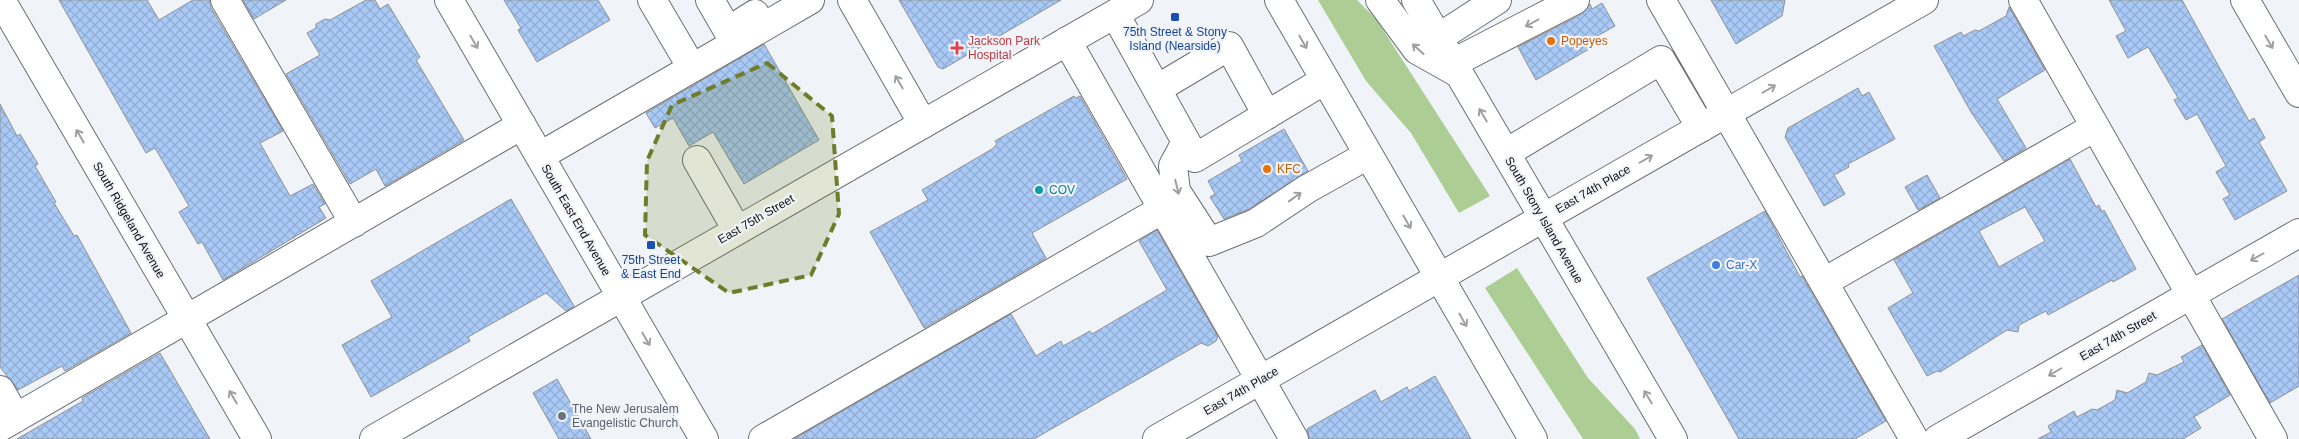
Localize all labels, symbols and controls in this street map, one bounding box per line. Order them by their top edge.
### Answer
marker: 75th Street & Stony Island (Nearside) [1169,11,1181,23]
one-way arrow [1525,18,1540,28]
place label: 75th Street & Stony Island (Nearside) [1123,25,1227,53]
place label: Jackson Park Hospital [968,34,1041,62]
place label: Popeyes [1561,34,1608,48]
one-way arrow [469,35,479,49]
one-way arrow [1298,35,1308,50]
marker: Popeyes [1545,35,1557,47]
one-way arrow [2265,35,2275,49]
marker: Jackson Park Hospital [950,41,964,55]
one-way arrow [1411,43,1424,55]
one-way arrow [893,75,903,89]
one-way arrow [1761,84,1776,94]
one-way arrow [1478,109,1488,123]
one-way arrow [75,128,85,143]
street label: South Stony Island Avenue [1502,154,1586,286]
one-way arrow [1638,154,1653,164]
street label: South Ridgeland Avenue [90,159,168,281]
street label: South East End Avenue [538,162,614,279]
place label: KFC [1277,162,1301,176]
street label: East 74th Place [1553,162,1633,216]
marker: KFC [1261,163,1273,175]
one-way arrow [1173,178,1182,194]
place label: COV [1049,183,1075,197]
marker: COV [1033,184,1045,196]
street label: East 75th Street [715,191,797,247]
one-way arrow [1288,192,1302,202]
one-way arrow [1402,214,1412,229]
marker: 75th Street & East End [645,239,657,251]
place label: 75th Street & East End [621,253,681,281]
one-way arrow [2250,253,2264,263]
place label: Car-X [1726,258,1757,272]
marker: Car-X [1710,259,1722,271]
street label: East 74th Street [2077,308,2159,364]
one-way arrow [1459,312,1469,326]
one-way arrow [641,332,651,346]
street label: East 74th Place [1201,364,1281,418]
one-way arrow [2048,368,2062,378]
one-way arrow [227,390,237,404]
one-way arrow [1643,391,1653,405]
place label: The New Jerusalem Evangelistic Church [572,402,679,430]
marker: The New Jerusalem Evangelistic Church [556,410,568,422]

